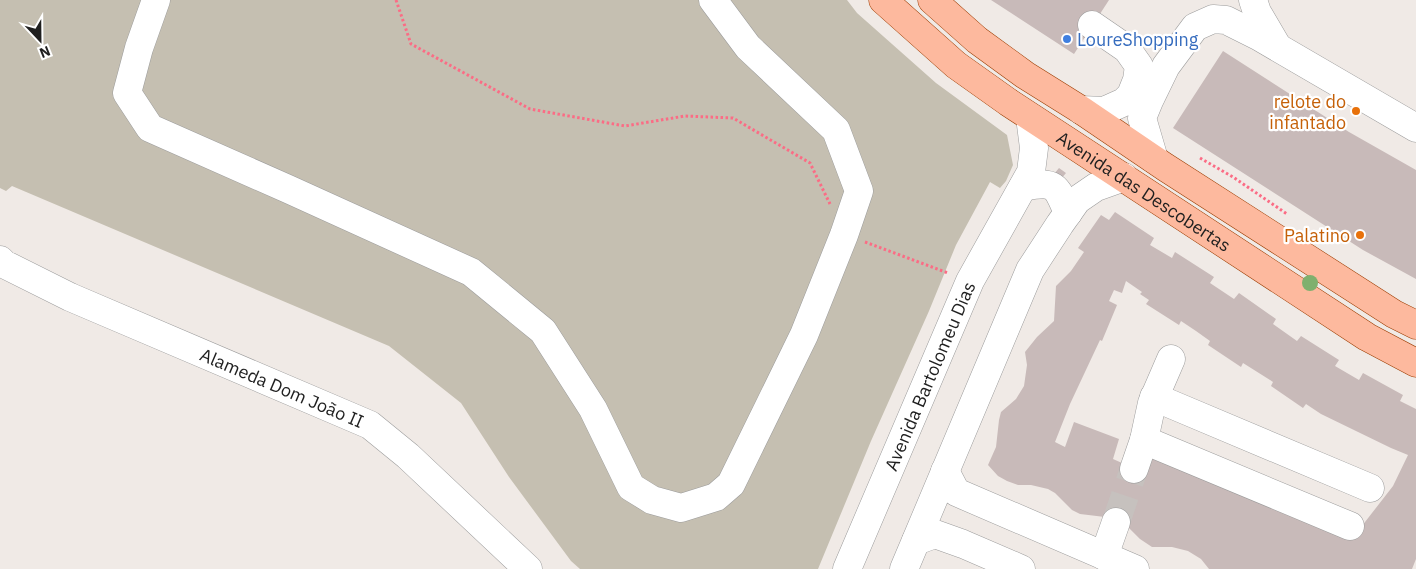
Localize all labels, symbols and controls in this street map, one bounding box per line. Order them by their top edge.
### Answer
north arrow [15,15,65,65]
place label: LoureShopping [1077,28,1199,51]
marker: LoureShopping [1061,33,1073,45]
text: N [37,42,53,62]
place label: relote do infantado [1269,90,1346,134]
marker: relote do infantado [1350,105,1362,117]
street label: Avenida das Descobertas [1052,126,1235,256]
place label: Palatino [1284,224,1350,247]
marker: Palatino [1354,229,1366,241]
street label: Avenida Bartolomeu Dias [879,278,980,474]
street label: Alameda Dom João II [197,342,367,433]

